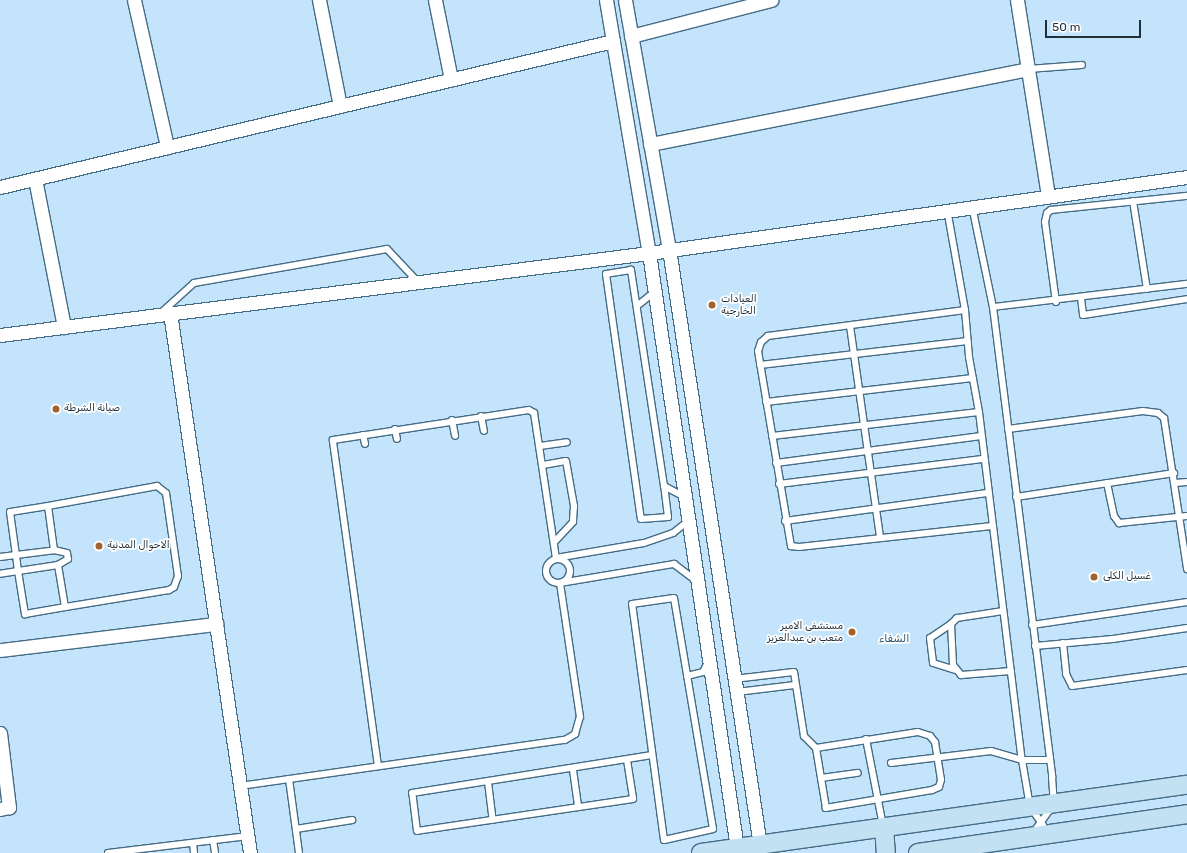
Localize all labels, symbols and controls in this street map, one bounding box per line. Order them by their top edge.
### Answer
scale bar [1047,12,1143,38]
text: 50 m [1052,20,1080,34]
place label: العيادات الخارجية [721,293,757,316]
marker: العيادات الخارجية [706,299,718,311]
place label: صيانة الشرطة [64,403,120,415]
marker: صيانة الشرطة [51,404,61,414]
place label: الاحوال المدنية [107,540,170,552]
marker: الاحوال المدنية [94,541,104,551]
marker: غسيل الكلى [1088,571,1100,583]
place label: غسيل الكلى [1103,571,1151,583]
place label: مستشفى الامير متعب بن عبدالعزيز [767,620,843,644]
marker: مستشفى الامير متعب بن عبدالعزيز [846,626,858,638]
district label: الشفاء [879,632,909,646]

